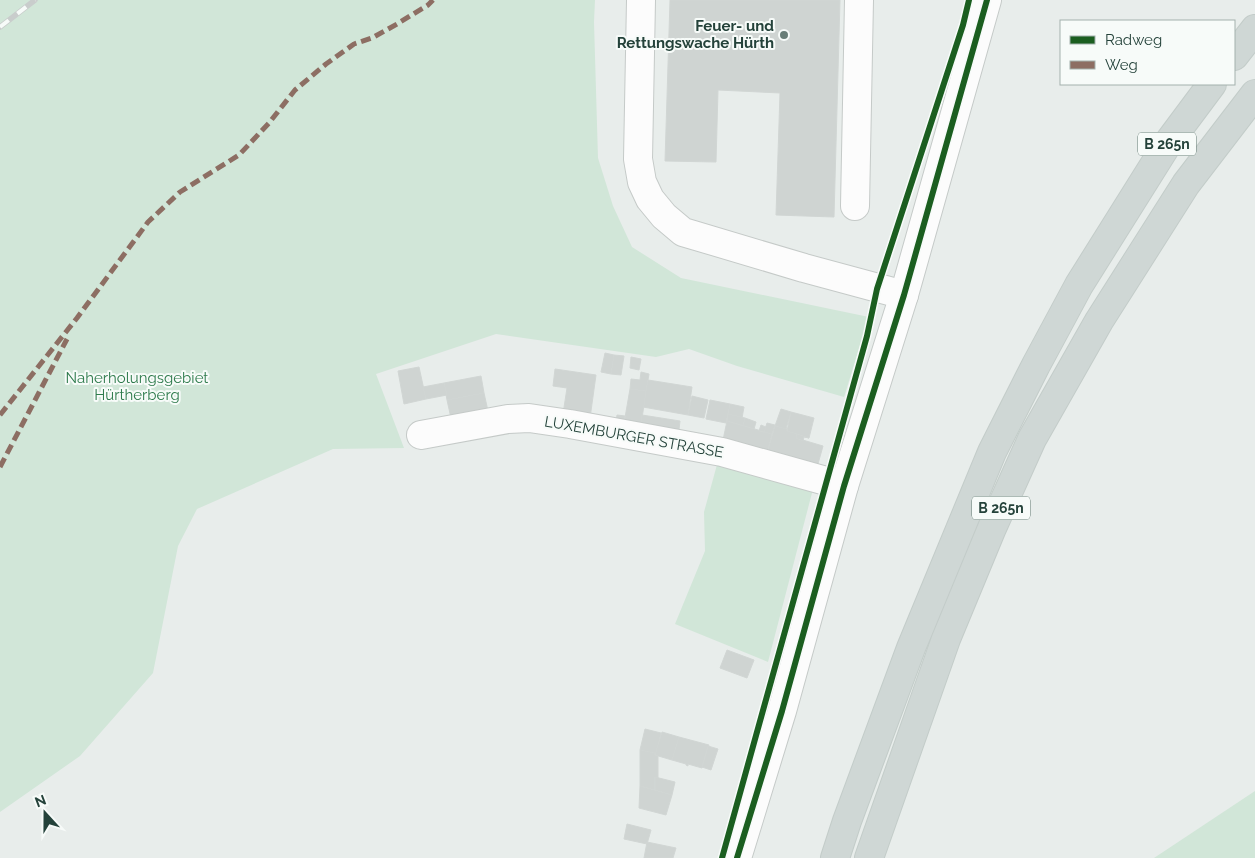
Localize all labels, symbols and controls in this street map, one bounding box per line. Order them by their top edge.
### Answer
place label: Feuer- und Rettungswache Hürth [617,17,774,52]
legend [1060,20,1235,85]
marker: Feuer- und Rettungswache Hürth [778,29,790,41]
text: Radweg [1105,31,1162,49]
text: Weg [1105,56,1138,74]
road number: B 265n [1138,132,1196,156]
park label: Naherholungsgebiet Hürtherberg [66,369,208,404]
street label: LUXEMBURGER STRASSE [543,412,725,462]
road number: B 265n [972,496,1030,520]
north arrow [20,788,70,838]
text: N [32,791,48,810]

